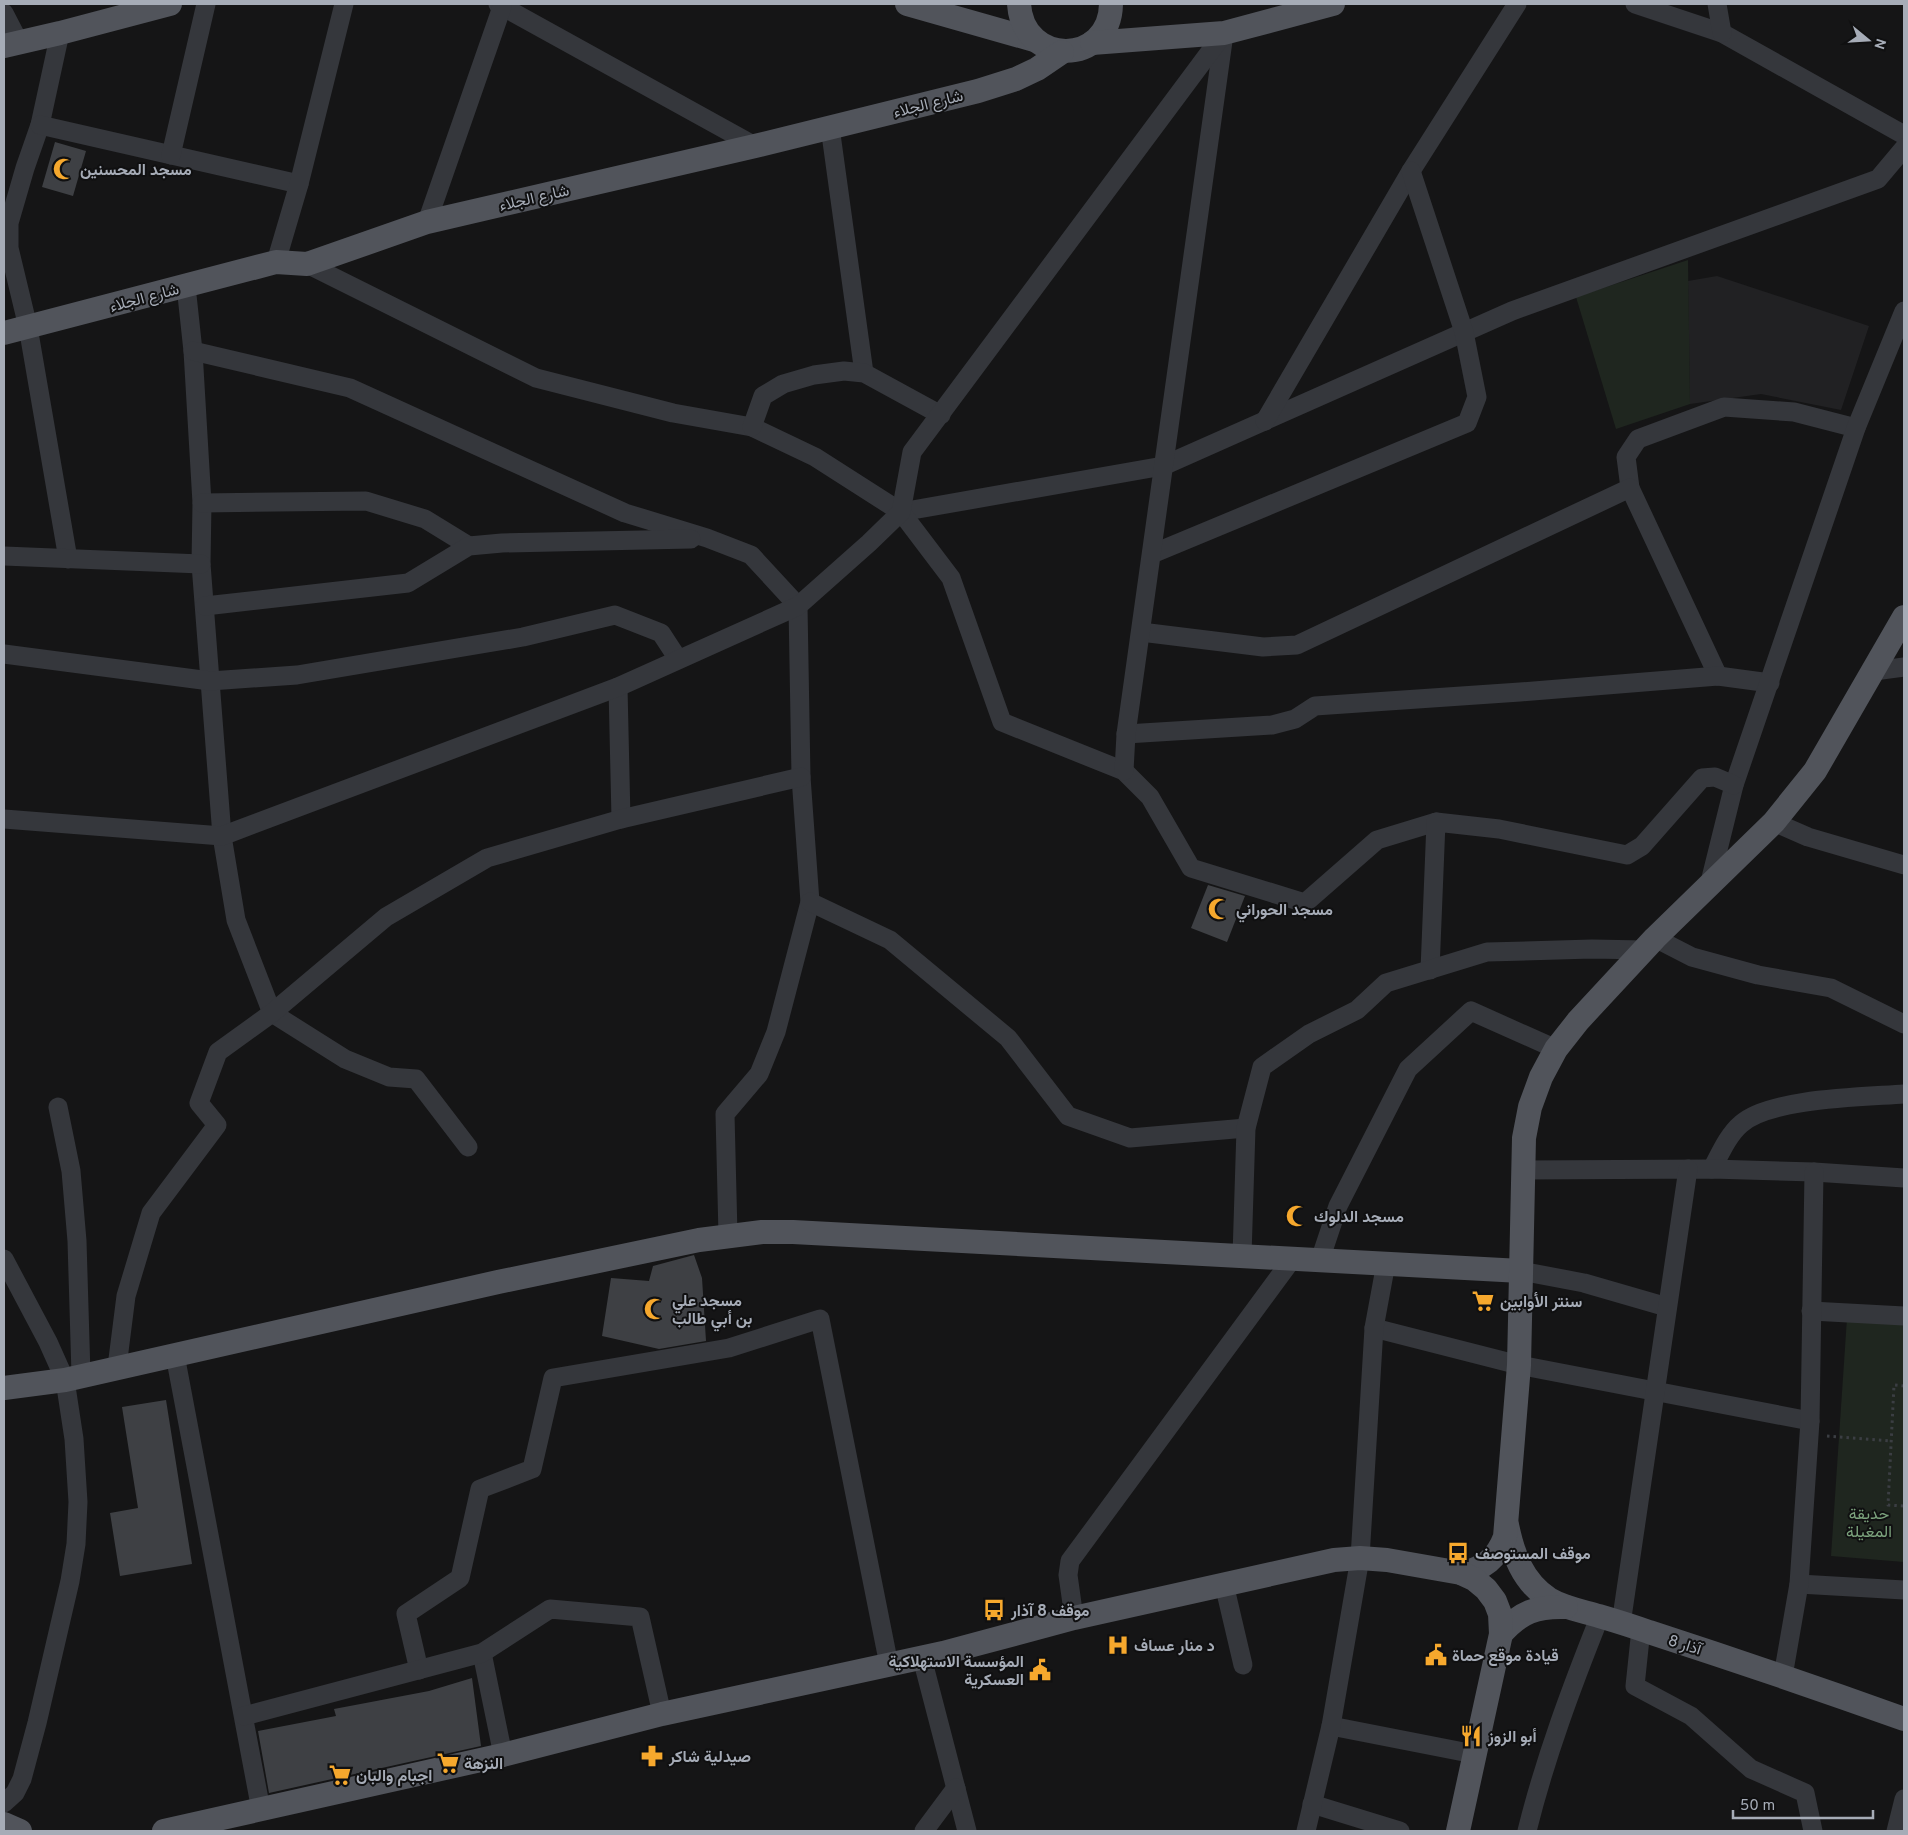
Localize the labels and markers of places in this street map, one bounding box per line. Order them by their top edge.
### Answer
mosque icon: مسجد المحسنين [51,156,77,182]
place label: مسجد المحسنين [80,161,192,181]
mosque icon: مسجد الحوراني [1206,896,1232,922]
place label: مسجد الحوراني [1236,901,1333,923]
mosque icon: مسجد الدلوك [1284,1203,1310,1229]
place label: مسجد الدلوك [1314,1208,1404,1228]
supermarket icon: سنتر الأوابين [1470,1288,1496,1314]
place label: مسجد علي بن أبي طالب [672,1292,753,1332]
place label: سنتر الأوابين [1500,1292,1583,1313]
mosque icon: مسجد علي بن أبي طالب [642,1296,668,1322]
bus stop icon: موقف المستوصف [1445,1540,1471,1566]
place label: موقف المستوصف [1475,1545,1591,1565]
bus stop icon: موقف 8 آذار [981,1597,1007,1623]
place label: موقف 8 آذار [1010,1602,1090,1622]
hospital icon: د منار عساف [1105,1632,1131,1658]
place label: د منار عساف [1134,1637,1215,1657]
public building icon: قيادة موقع حماة [1423,1642,1449,1668]
place label: قيادة موقع حماة [1452,1647,1559,1667]
place label: المؤسسة الاستهلاكية العسكرية [888,1653,1024,1691]
public building icon: المؤسسة الاستهلاكية العسكرية [1027,1657,1053,1683]
restaurant icon: أبو الزوز [1458,1723,1484,1749]
place label: أبو الزوز [1487,1728,1537,1748]
pharmacy icon: صيدلية شاكر [639,1743,665,1769]
place label: صيدلية شاكر [668,1748,751,1768]
supermarket icon: النزهة [435,1750,461,1776]
place label: النزهة [464,1755,503,1775]
supermarket icon: اجبام والبان [327,1762,353,1788]
place label: اجبام والبان [356,1767,432,1787]

